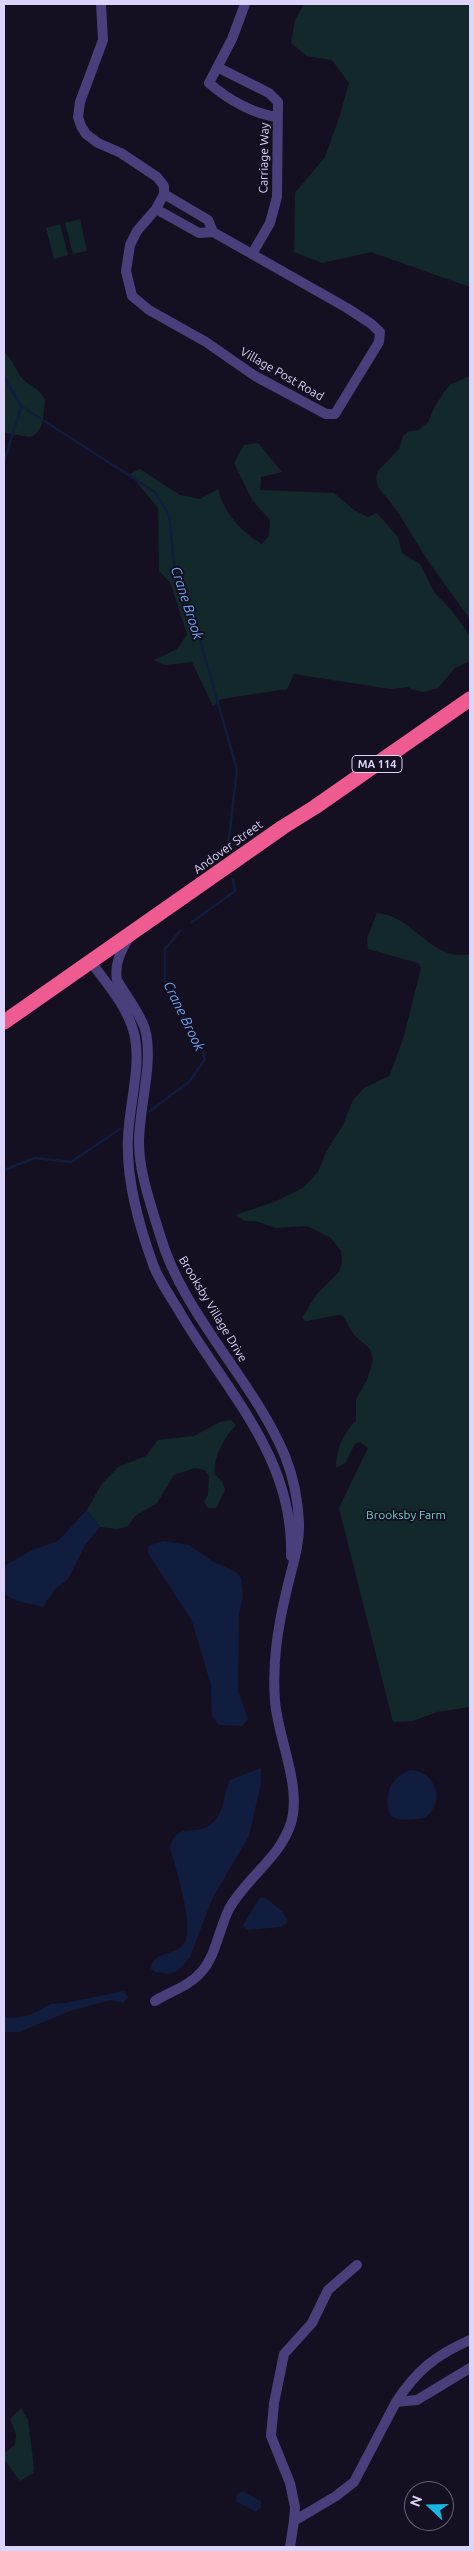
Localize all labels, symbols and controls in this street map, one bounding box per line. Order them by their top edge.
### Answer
street label: Carriage Way [256,122,272,194]
street label: Village Post Road [238,344,326,404]
water label: Crane Brook [167,564,207,642]
road number: MA 114 [352,756,402,772]
street label: Andover Street [191,817,265,877]
water label: Crane Brook [160,978,208,1054]
street label: Brooksby Village Drive [176,1253,250,1365]
park label: Brooksby Farm [366,1508,446,1522]
north arrow [404,2481,454,2531]
text: N [407,2493,425,2509]

